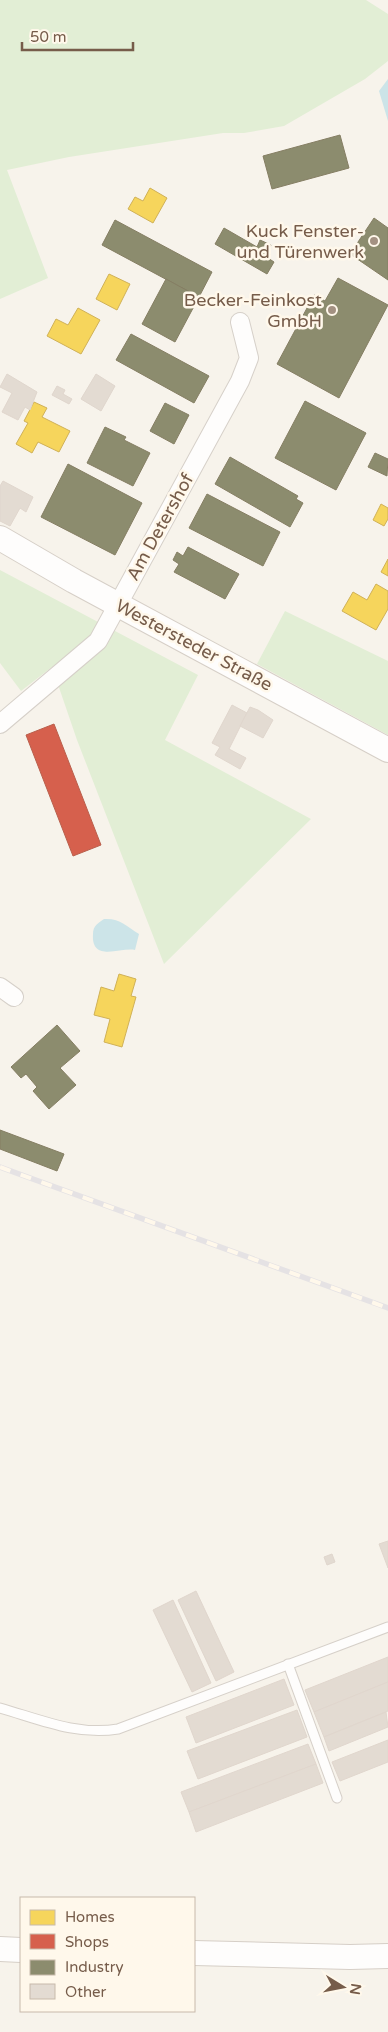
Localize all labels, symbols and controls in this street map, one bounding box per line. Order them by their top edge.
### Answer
scale bar [22,20,134,52]
text: 50 m [30,28,67,46]
place label: Kuck Fenster- und Türenwerk [237,220,364,263]
marker: Kuck Fenster- und Türenwerk [368,235,380,247]
place label: Becker-Feinkost GmbH [184,289,322,332]
marker: Becker-Feinkost GmbH [326,304,338,316]
street label: Am Detershof [122,470,199,584]
street label: Westersteder Straße [112,594,276,696]
legend [20,1897,195,2012]
text: Homes [65,1908,115,1926]
text: Shops [65,1933,109,1951]
text: Industry [65,1958,124,1976]
north arrow [318,1962,368,2012]
text: N [346,1982,365,1996]
text: Other [65,1983,107,2001]

